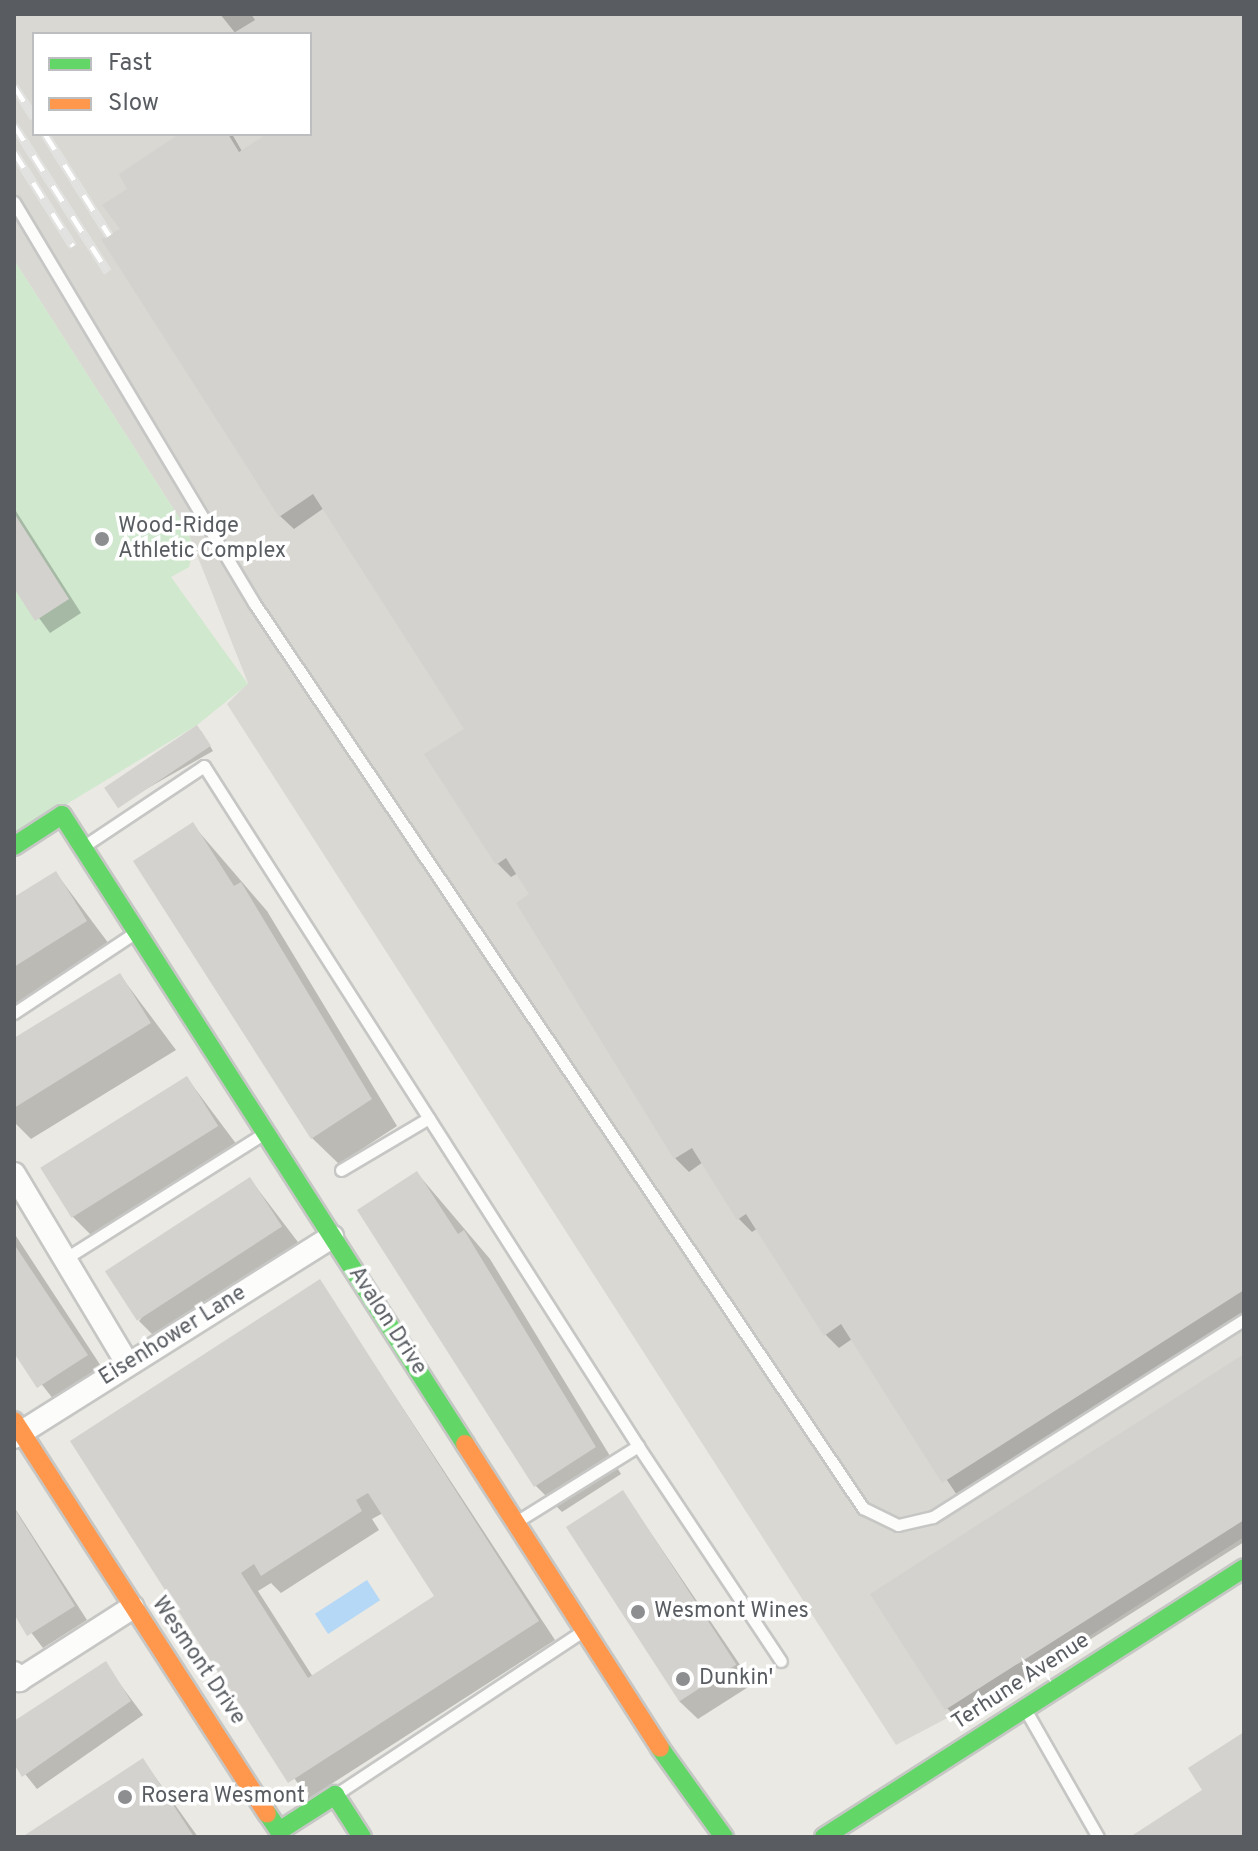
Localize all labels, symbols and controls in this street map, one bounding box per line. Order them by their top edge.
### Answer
legend [32,32,312,136]
text: Fast [108,49,152,79]
text: Slow [108,89,159,119]
place label: Wood-Ridge Athletic Complex [118,513,286,564]
marker: Wood-Ridge Athletic Complex [93,530,111,548]
street label: Avalon Drive [342,1262,432,1380]
street label: Eisenhower Lane [95,1280,251,1392]
street label: Wesmont Drive [145,1592,251,1730]
place label: Wesmont Wines [654,1599,809,1625]
marker: Wesmont Wines [629,1603,647,1621]
street label: Terhune Avenue [947,1627,1095,1737]
place label: Dunkin' [699,1666,773,1692]
marker: Dunkin' [674,1670,692,1688]
place label: Rosera Wesmont [141,1784,306,1810]
marker: Rosera Wesmont [116,1788,134,1806]

